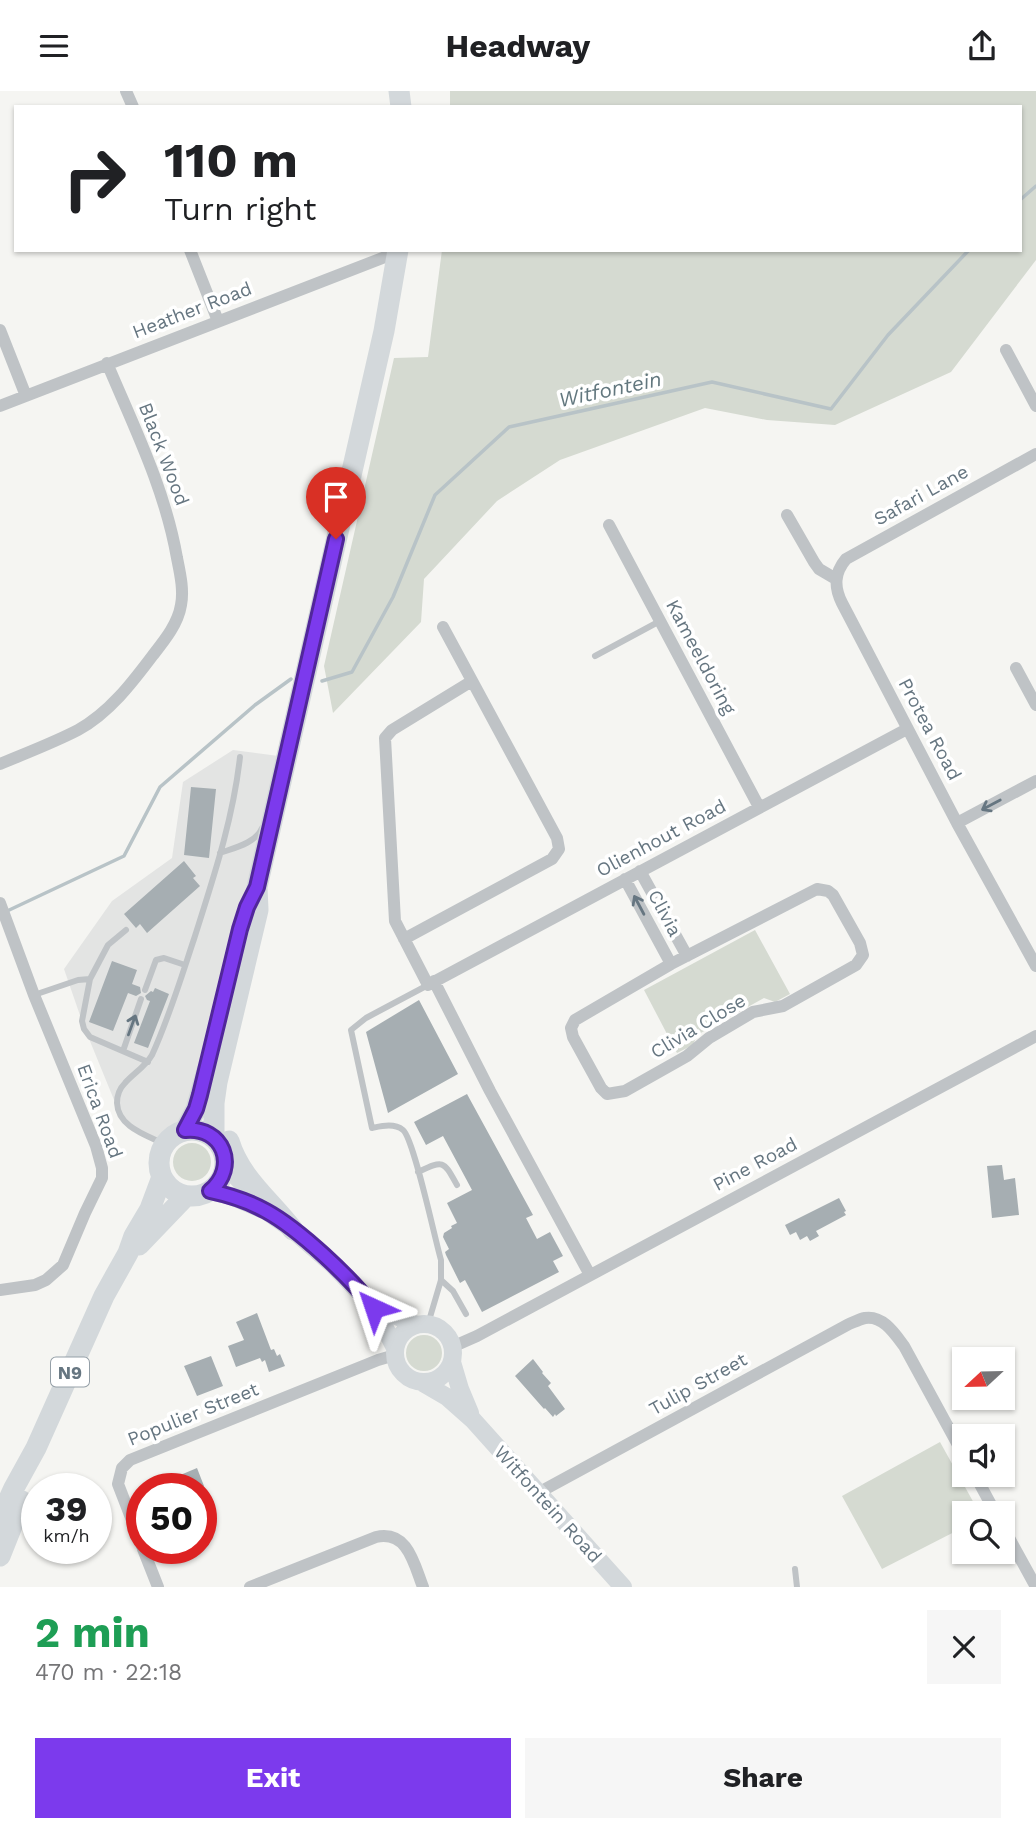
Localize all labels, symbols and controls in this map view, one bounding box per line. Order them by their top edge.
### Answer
icon: menu [35,27,73,65]
text: Headway [446,27,590,65]
icon: share [963,27,1001,65]
text: 110 m [164,131,298,189]
icon: right [49,133,140,224]
text: Turn right [164,190,316,228]
street label: Heather Road [129,277,255,343]
water label: Witfontein [556,366,664,412]
street label: Black Wood [134,399,194,509]
street label: Safari Lane [870,460,972,530]
pin [306,467,366,539]
icon: arrive [317,478,355,516]
street label: Kameeldoring [661,596,741,719]
street label: Protea Road [893,674,967,784]
street label: Olienhout Road [592,794,730,882]
one-way arrow [981,798,1002,812]
street label: Clivia [643,886,687,941]
one-way arrow [632,896,646,916]
street label: Clivia Close [646,989,750,1063]
one-way arrow [127,1014,139,1036]
street label: Erica Road [72,1061,128,1161]
street label: Pine Road [709,1132,801,1196]
position arrow [337,1271,411,1345]
north arrow [952,1347,1015,1411]
map controls [952,1347,1015,1564]
street label: Tulip Street [645,1348,751,1420]
road number: N9 [51,1357,89,1387]
street label: Populier Street [124,1377,262,1451]
button: sound [952,1424,1015,1487]
street label: Witfontein Road [489,1441,607,1567]
speed limit sign: 50 [126,1473,217,1564]
text: 39 [45,1488,88,1530]
button: search [952,1501,1015,1564]
text: km/h [43,1525,90,1546]
text: 2 min [35,1608,150,1657]
button: close [927,1610,1001,1684]
text: 470 m · 22:18 [35,1659,182,1686]
button: Exit [35,1738,511,1818]
button: Share [525,1738,1001,1818]

